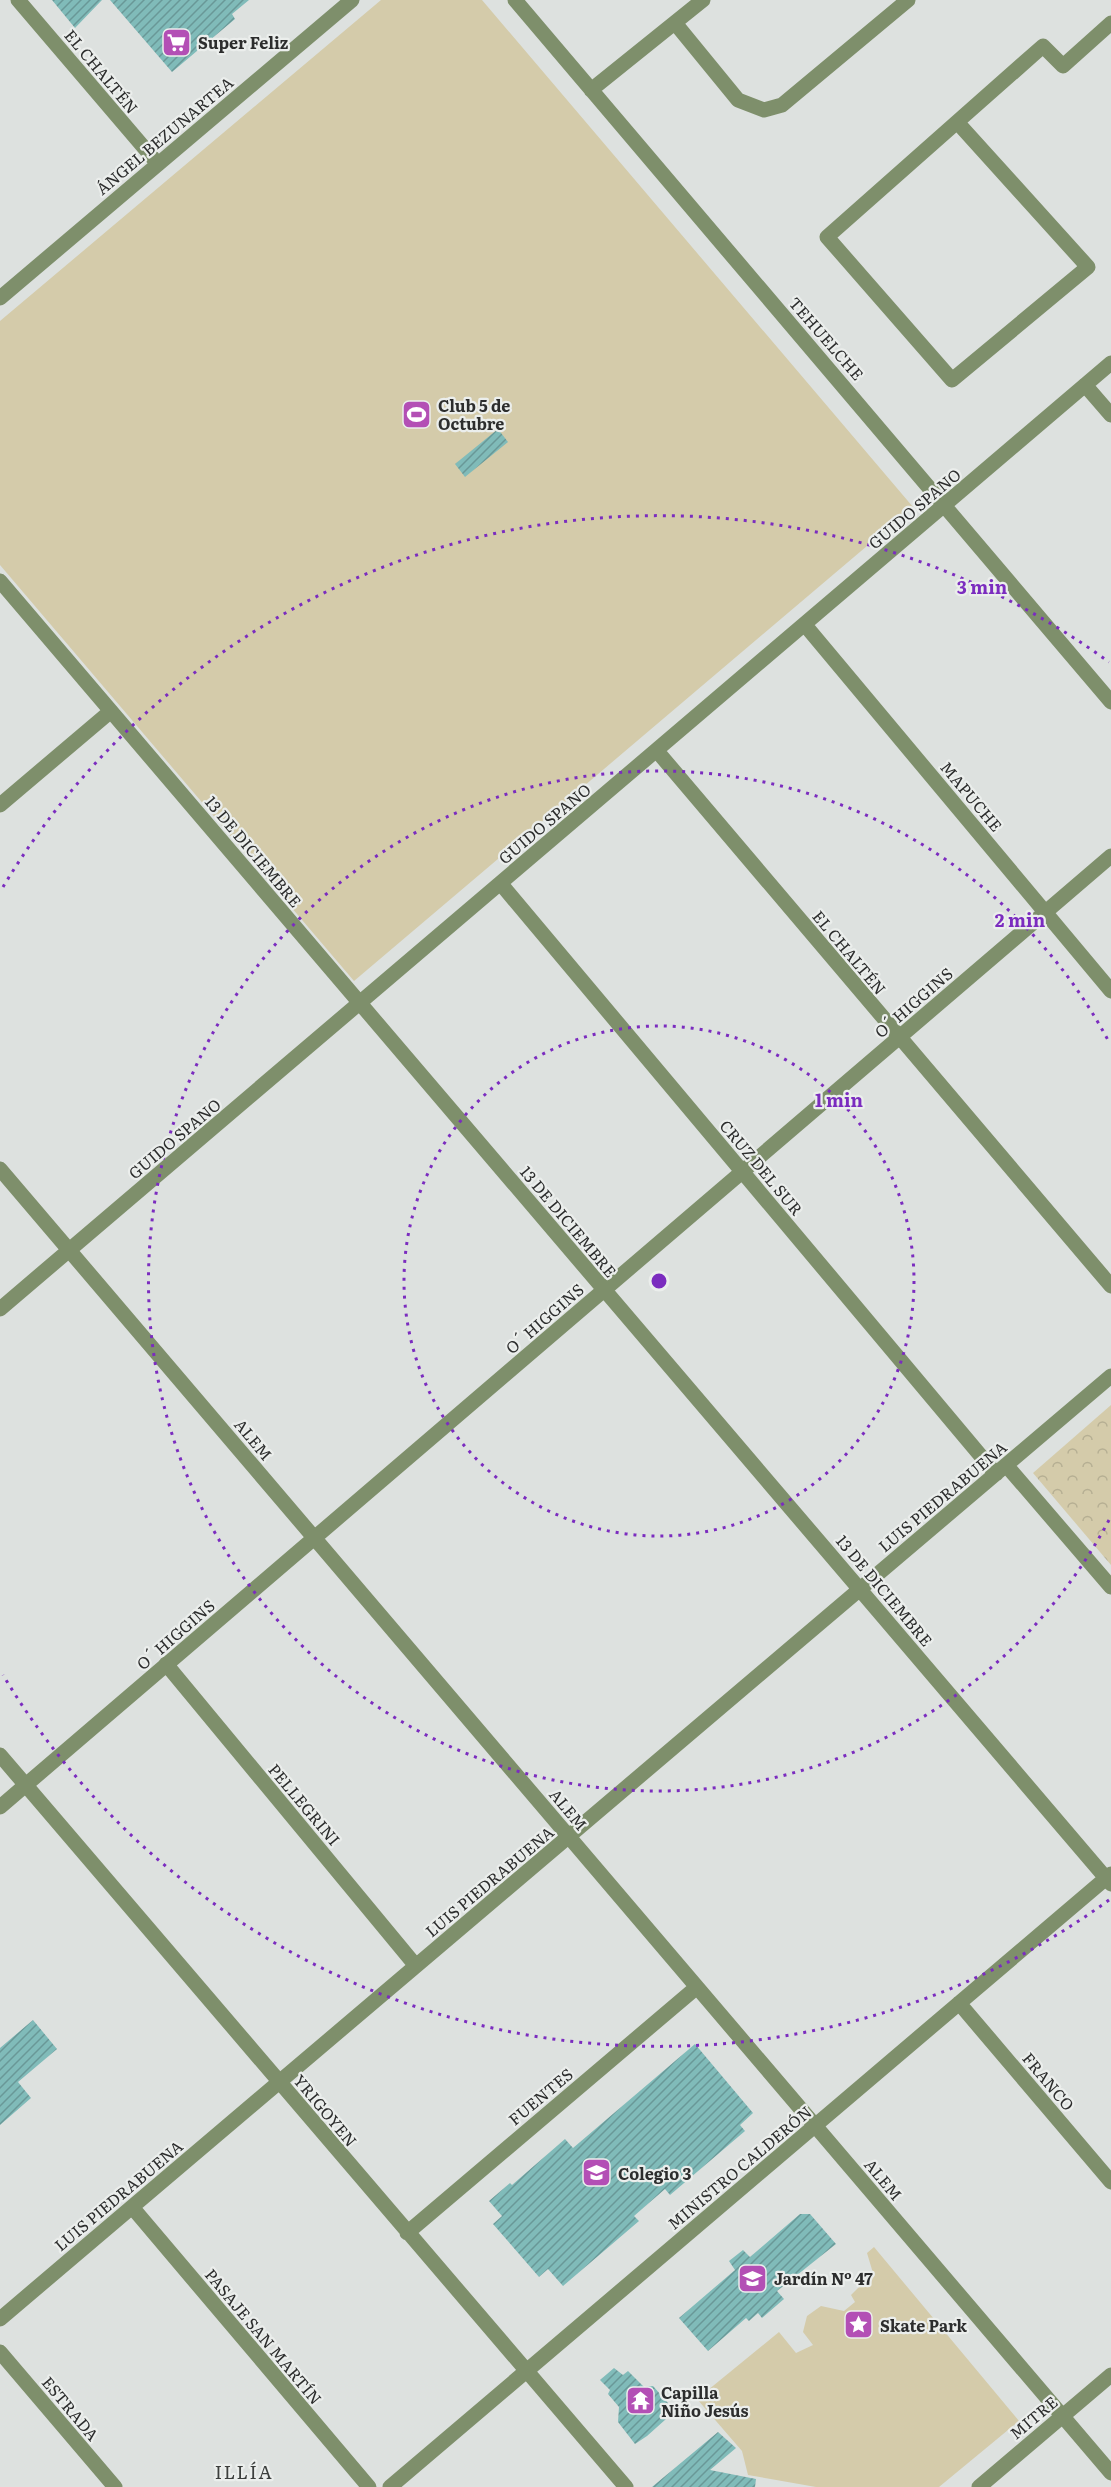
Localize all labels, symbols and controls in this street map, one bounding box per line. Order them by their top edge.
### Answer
street label: EL CHALTÉN [60,24,144,118]
supermarket icon: Super Feliz [161,26,193,58]
place label: Super Feliz [198,30,289,54]
street label: ÁNGEL BEZUNARTEA [90,70,238,200]
street label: TEHUELCHE [784,291,870,385]
place label: Club 5 de Octubre [438,393,510,435]
sports icon: Club 5 de Octubre [401,398,433,430]
street label: GUIDO SPANO [862,462,966,554]
text: 3 min [957,573,1008,600]
street label: MAPUCHE [935,756,1009,836]
street label: GUIDO SPANO [492,777,596,869]
street label: 13 DE DICIEMBRE [200,790,308,912]
street label: EL CHALTÉN [808,905,892,999]
text: 2 min [995,906,1046,933]
street label: O´ HIGGINS [869,961,957,1043]
text: 1 min [815,1086,864,1113]
street label: GUIDO SPANO [122,1092,226,1184]
street label: CRUZ DEL SUR [715,1114,809,1220]
street label: 13 DE DICIEMBRE [515,1160,623,1282]
centre of rings [649,1271,669,1291]
street label: O´ HIGGINS [500,1277,588,1359]
street label: ALEM [229,1413,279,1465]
street label: LUIS PIEDRABUENA [872,1435,1012,1557]
street label: 13 DE DICIEMBRE [831,1529,939,1651]
street label: O´ HIGGINS [131,1593,219,1675]
street label: PELLEGRINI [264,1758,346,1850]
street label: ALEM [544,1783,594,1835]
street label: LUIS PIEDRABUENA [419,1820,559,1942]
street label: FRANCO [1017,2047,1081,2115]
street label: FUENTES [502,2062,578,2130]
street label: YRIGOYEN [289,2069,363,2151]
street label: MINISTRO CALDERÓN [662,2099,816,2235]
street label: LUIS PIEDRABUENA [48,2134,188,2256]
street label: ALEM [859,2153,909,2205]
school or university icon: Colegio 3 [581,2157,613,2189]
place label: Colegio 3 [618,2161,691,2185]
school or university icon: Jardín Nº 47 [737,2262,769,2294]
street label: PASAJE SAN MARTÍN [200,2263,328,2409]
place label: Jardín Nº 47 [774,2266,873,2290]
place icon: Skate Park [843,2309,875,2341]
place label: Skate Park [880,2313,967,2337]
street label: ESTRADA [37,2370,105,2446]
place label: Capilla Niño Jesús [661,2380,748,2422]
temple icon: Capilla Niño Jesús [624,2385,656,2417]
street label: MITRE [1004,2390,1062,2444]
district label: ILLÍA [215,2458,273,2485]

